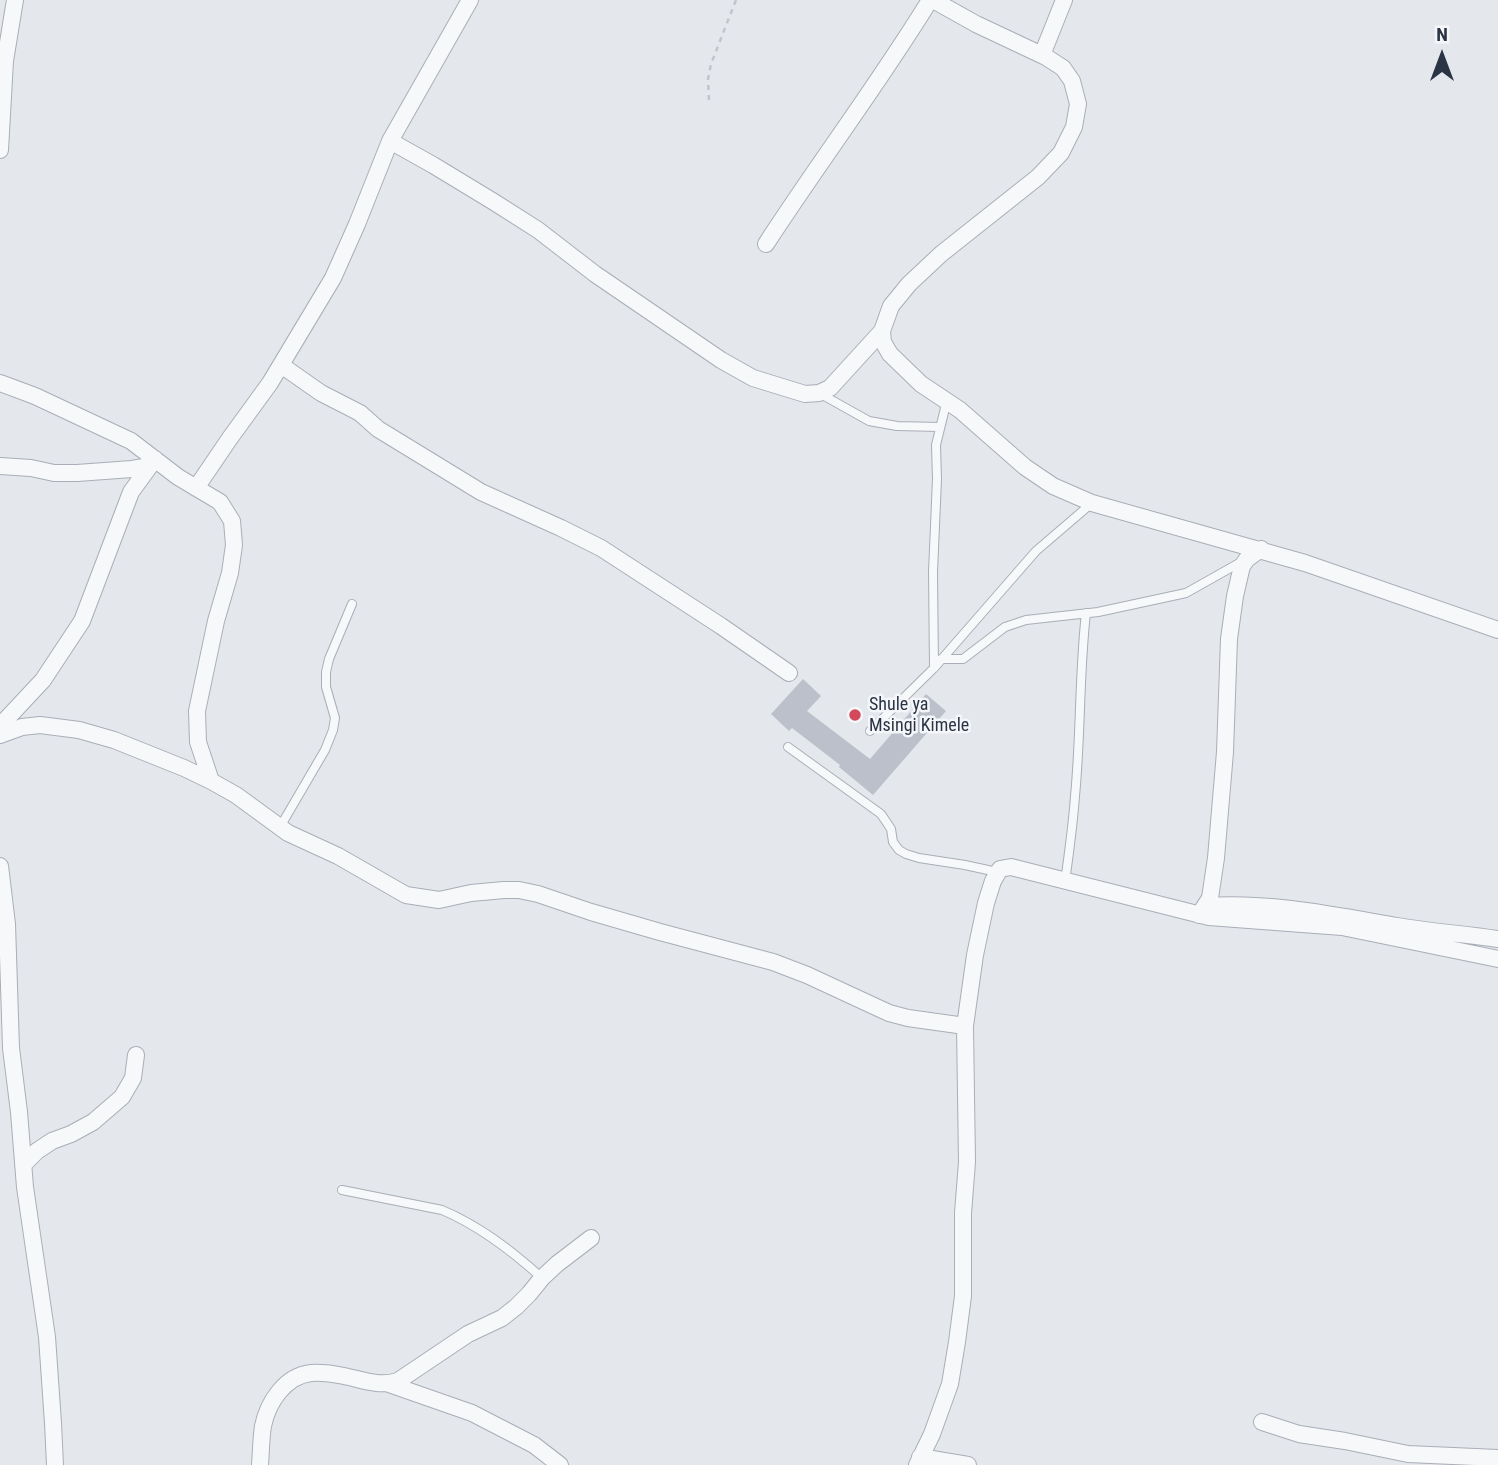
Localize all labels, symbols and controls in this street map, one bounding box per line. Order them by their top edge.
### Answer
north arrow [1407,21,1477,91]
text: N [1436,23,1448,46]
place label: Shule ya Msingi Kimele [869,694,969,736]
marker: Shule ya Msingi Kimele [847,707,863,723]

